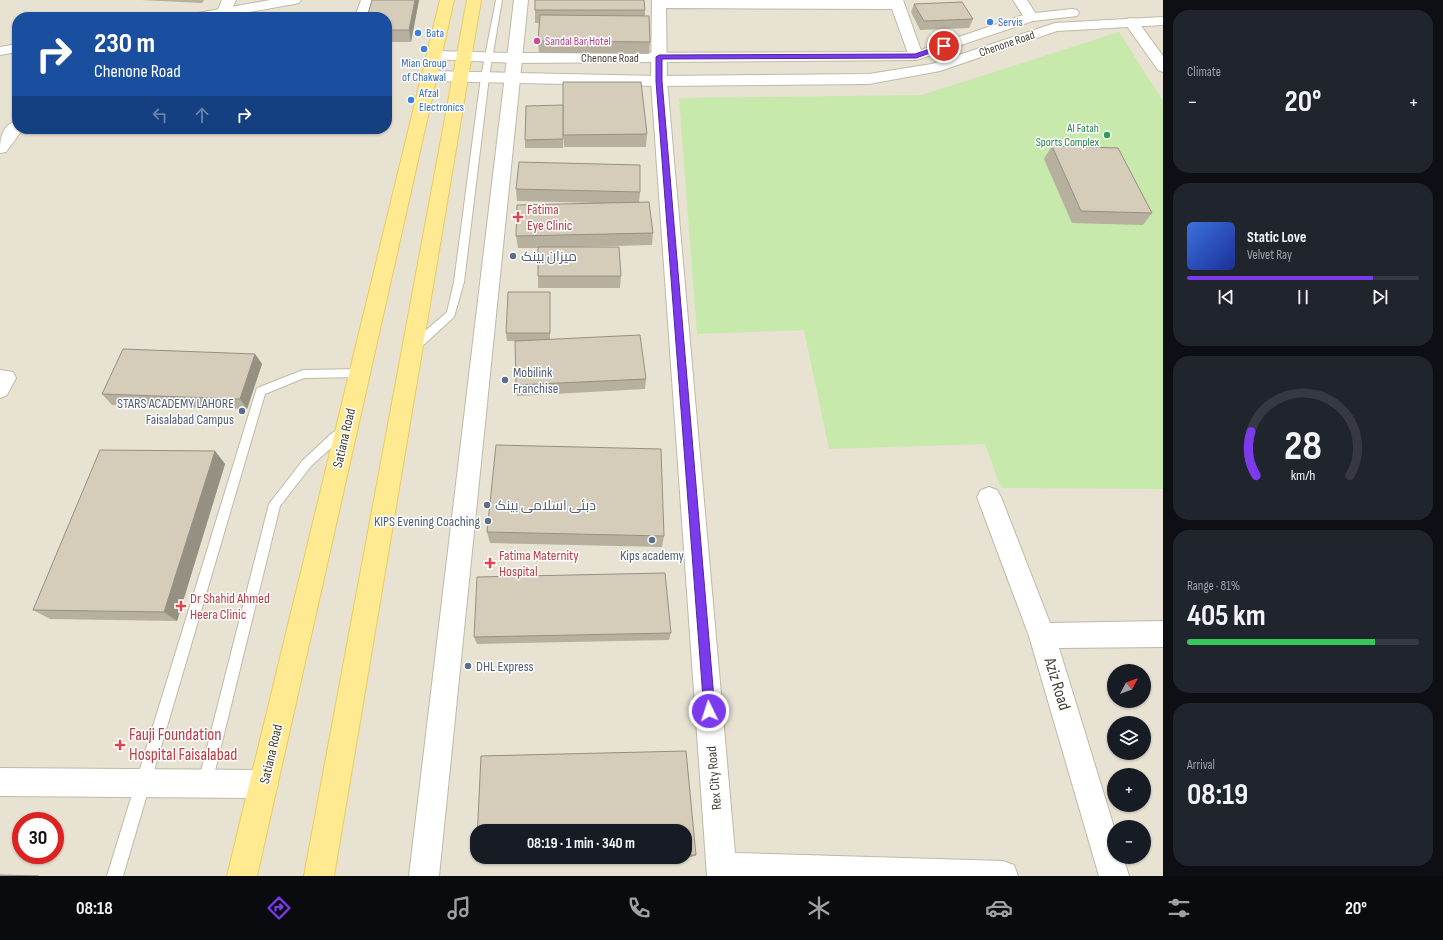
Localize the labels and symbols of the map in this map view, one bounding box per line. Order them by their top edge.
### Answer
place label: Servis [998,15,1023,30]
marker: Servis [985,17,995,27]
place label: Bata [426,26,445,41]
marker: Bata [413,28,423,38]
street label: Chenone Road [977,28,1037,60]
pin [927,29,961,63]
place label: Sandal Bar Hotel [545,34,611,49]
marker: Sandal Bar Hotel [532,36,542,46]
marker: Mian Group of Chakwal [419,44,429,54]
street label: Chenone Road [581,51,639,66]
place label: Mian Group of Chakwal [401,56,447,85]
place label: Afzal Electronics [418,86,464,115]
marker: Afzal Electronics [406,95,416,105]
place label: Al Fatah Sports Complex [1036,121,1099,150]
marker: Al Fatah Sports Complex [1102,130,1112,140]
place label: Fatima Eye Clinic [527,201,572,234]
marker: Fatima Eye Clinic [512,211,524,223]
place label: میزان بینک [521,248,577,265]
marker: میزان بینک [508,251,518,261]
place label: Mobilink Franchise [513,364,558,397]
marker: Mobilink Franchise [500,375,510,385]
place label: STARS ACADEMY LAHORE Faisalabad Campus [117,395,234,428]
marker: STARS ACADEMY LAHORE Faisalabad Campus [237,406,247,416]
street label: Satiana Road [329,406,359,469]
place label: دبئی اسلامی بینک [495,497,596,514]
marker: دبئی اسلامی بینک [482,500,492,510]
place label: KIPS Evening Coaching [374,513,480,530]
marker: KIPS Evening Coaching [483,516,493,526]
marker: Kips academy [647,535,657,545]
place label: Fatima Maternity Hospital [499,547,579,580]
place label: Kips academy [620,547,685,564]
marker: Fatima Maternity Hospital [484,557,496,569]
place label: Dr Shahid Ahmed Heera Clinic [190,590,270,623]
marker: Dr Shahid Ahmed Heera Clinic [175,600,187,612]
street label: Aziz Road [1039,654,1074,713]
place label: DHL Express [476,658,534,675]
marker: DHL Express [463,661,473,671]
north arrow [1107,664,1151,708]
position arrow [688,690,730,732]
street label: Satiana Road [256,722,286,785]
place label: Fauji Foundation Hospital Faisalabad [129,725,237,765]
marker: Fauji Foundation Hospital Faisalabad [114,739,126,751]
street label: Rex City Road [703,745,725,811]
speed limit sign: 30 [12,812,64,864]

